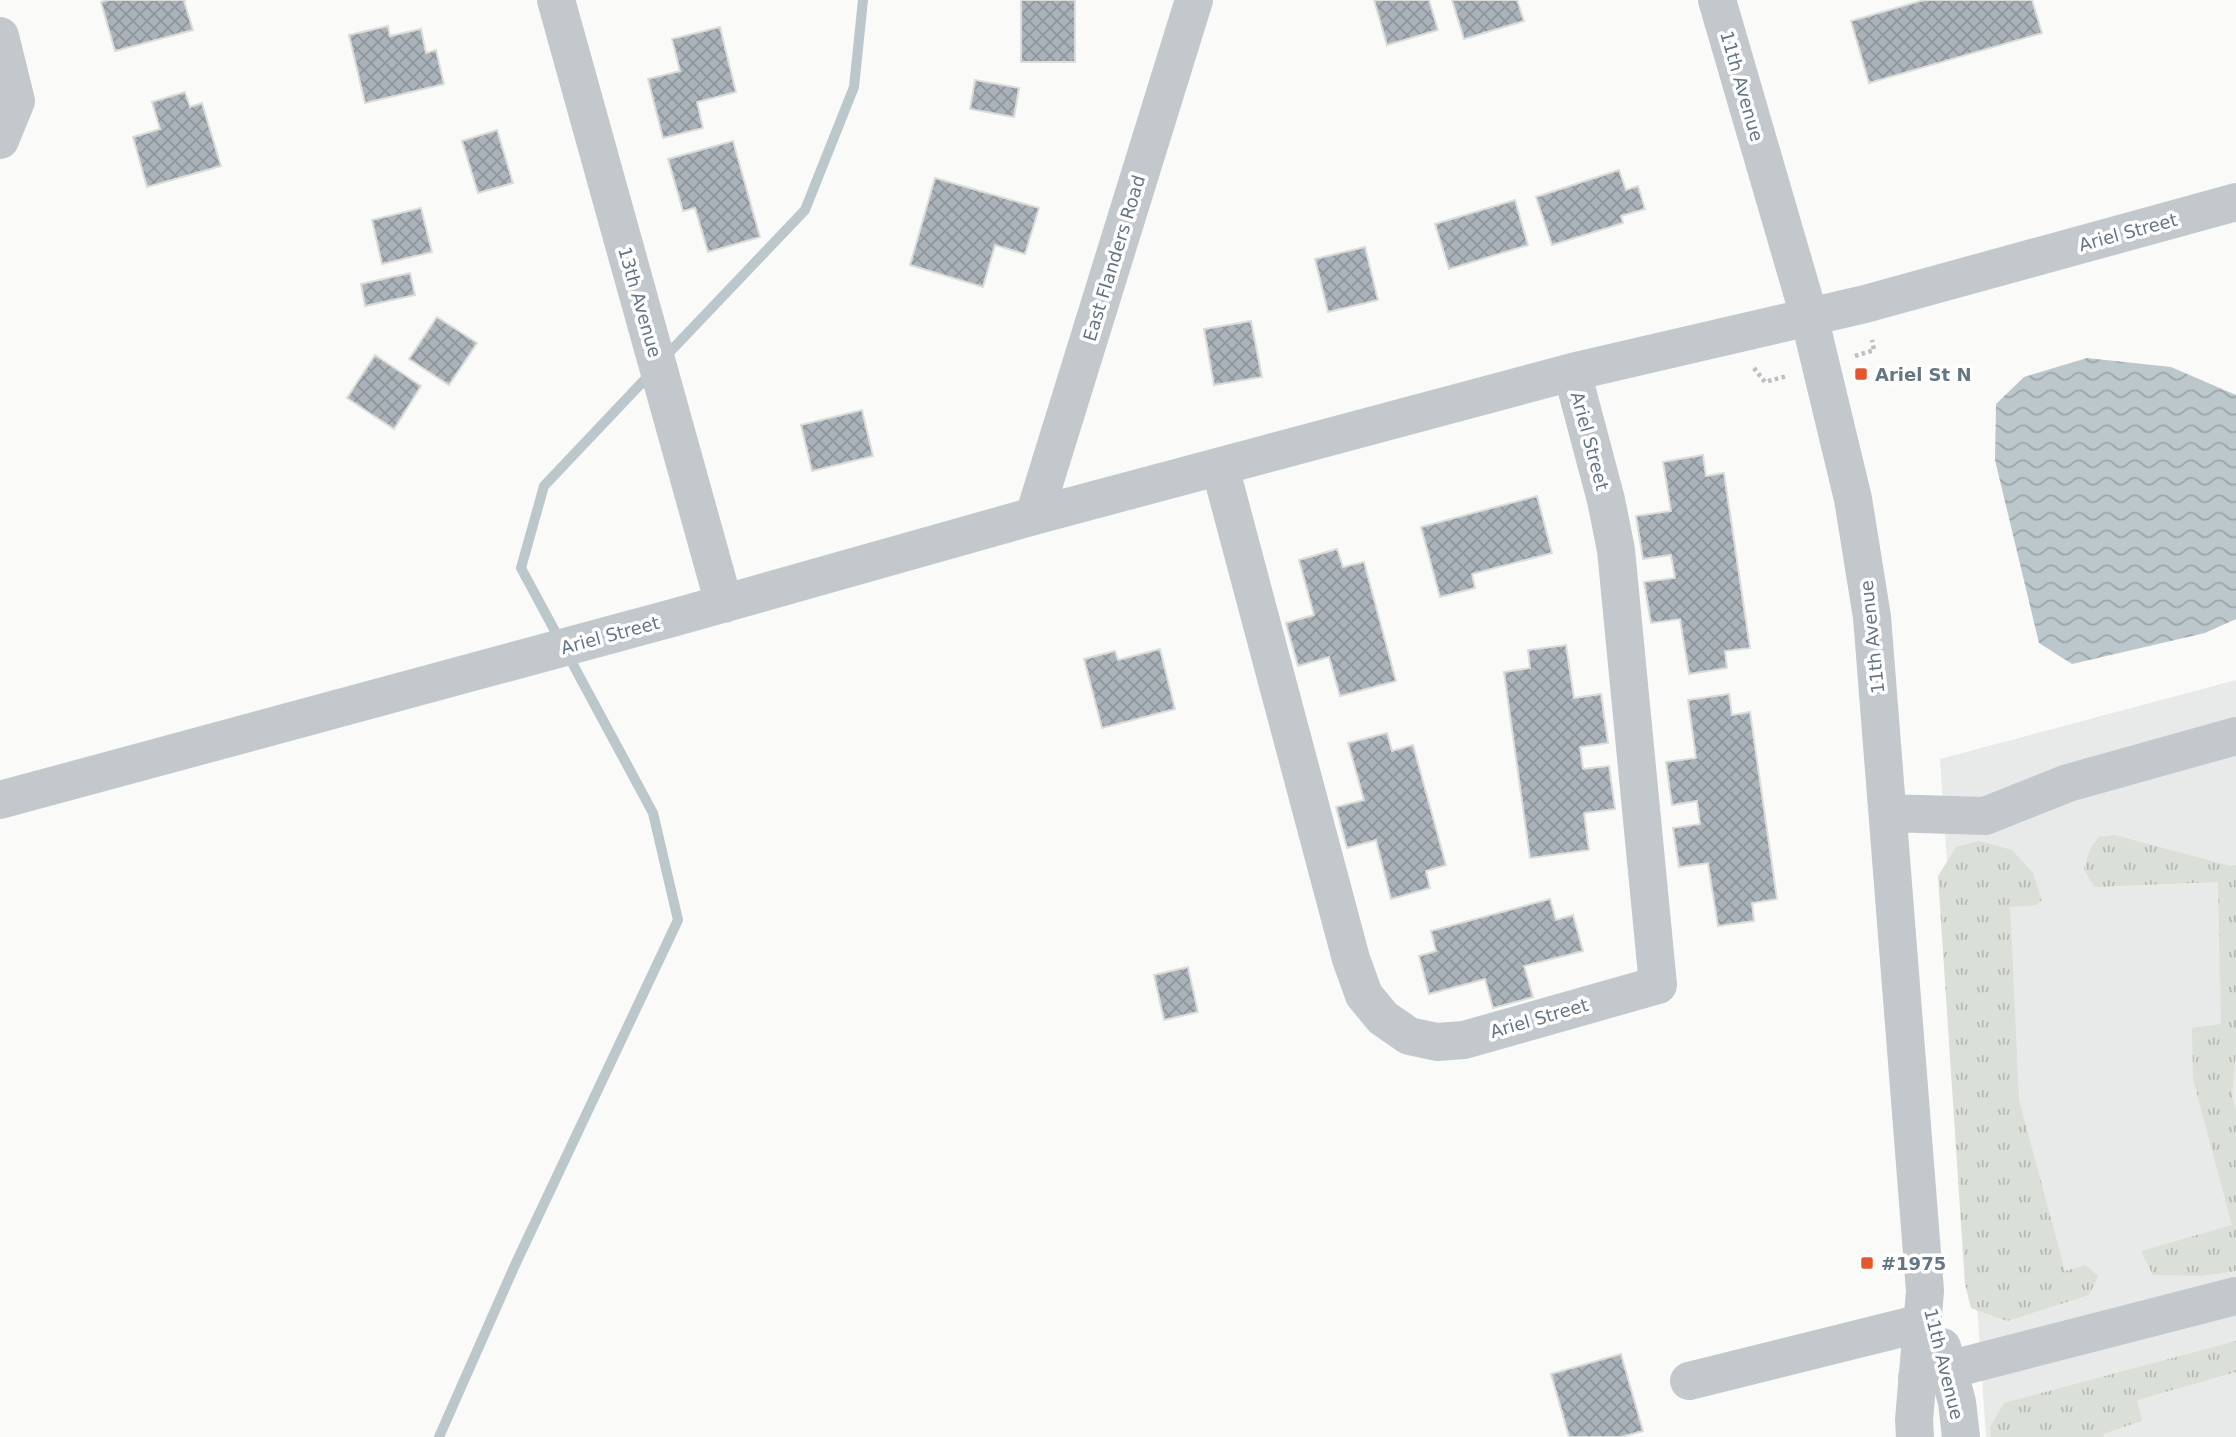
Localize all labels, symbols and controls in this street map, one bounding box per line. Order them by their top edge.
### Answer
street label: 11th Avenue [1716,28,1768,144]
street label: East Flanders Road [1079,172,1149,344]
street label: Ariel Street [2076,209,2180,255]
street label: 13th Avenue [614,244,666,360]
place label: Ariel St N [1875,364,1972,385]
marker: Ariel St N [1853,366,1869,382]
street label: Ariel Street [1567,389,1613,493]
street label: 11th Avenue [1856,579,1888,695]
street label: Ariel Street [558,612,662,658]
street label: Ariel Street [1487,994,1591,1042]
place label: #1975 [1881,1253,1946,1274]
marker: #1975 [1859,1255,1875,1271]
street label: 11th Avenue [1920,1306,1968,1422]

